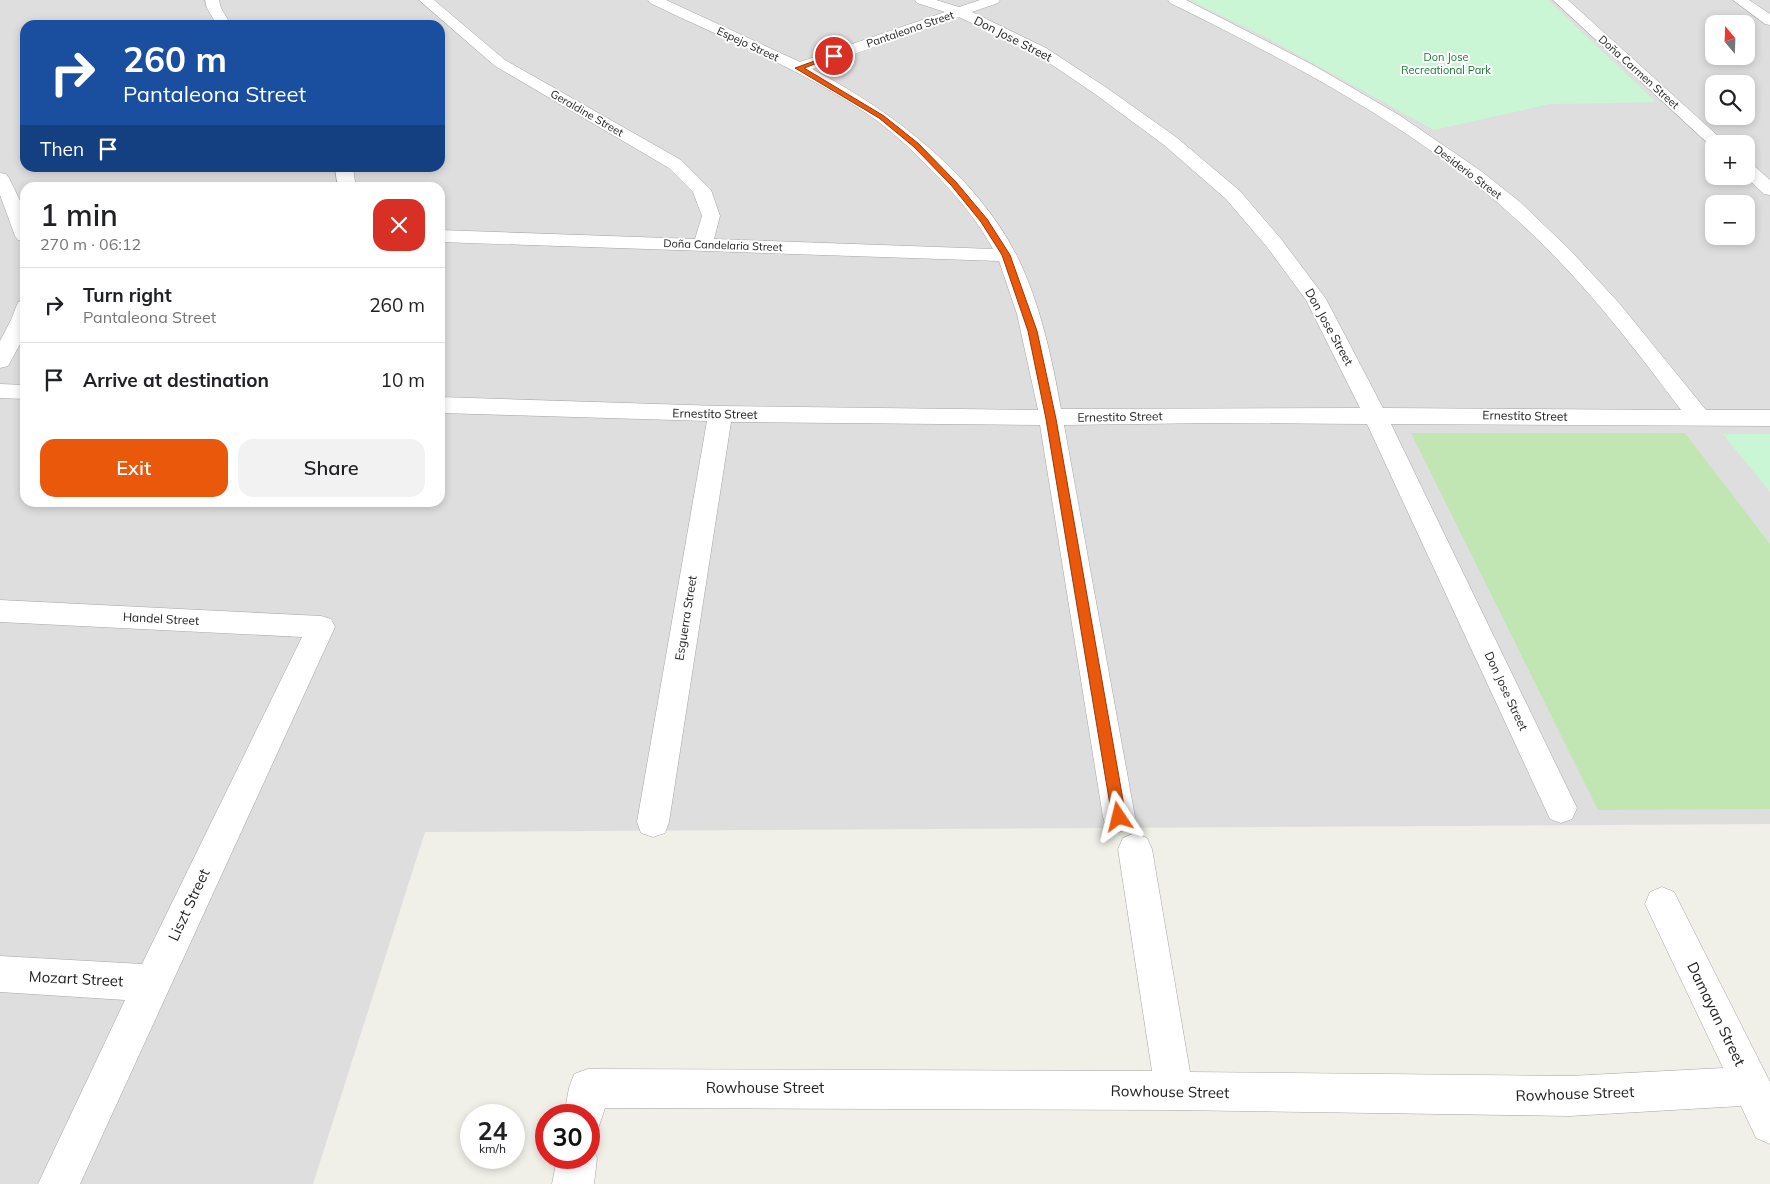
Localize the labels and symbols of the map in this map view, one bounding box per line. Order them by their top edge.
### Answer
street label: Pantaleona Street [864,7,956,51]
street label: Don Jose Street [972,12,1055,65]
north arrow [1705,15,1755,65]
street label: Espejo Street [715,24,781,64]
street label: Doña Carmen Street [1596,32,1682,112]
pin [813,35,855,77]
park label: Don Jose Recreational Park [1401,50,1491,77]
street label: Geraldine Street [548,86,626,140]
street label: Desiderio Street [1431,142,1505,202]
street label: Doña Candelaria Street [663,236,783,254]
street label: Don Jose Street [1302,286,1357,368]
street label: Ernestito Street [672,405,758,422]
street label: Ernestito Street [1482,407,1568,424]
street label: Ernestito Street [1077,408,1163,425]
street label: Esguerra Street [671,574,700,661]
street label: Handel Street [123,609,200,628]
street label: Don Jose Street [1482,649,1531,733]
position arrow [1092,790,1144,842]
street label: Liszt Street [164,866,214,944]
street label: Damayan Street [1683,959,1750,1069]
street label: Mozart Street [28,967,124,990]
street label: Rowhouse Street [706,1078,824,1097]
street label: Rowhouse Street [1110,1081,1230,1102]
street label: Rowhouse Street [1515,1082,1635,1105]
speed limit sign: 30 [535,1104,600,1169]

